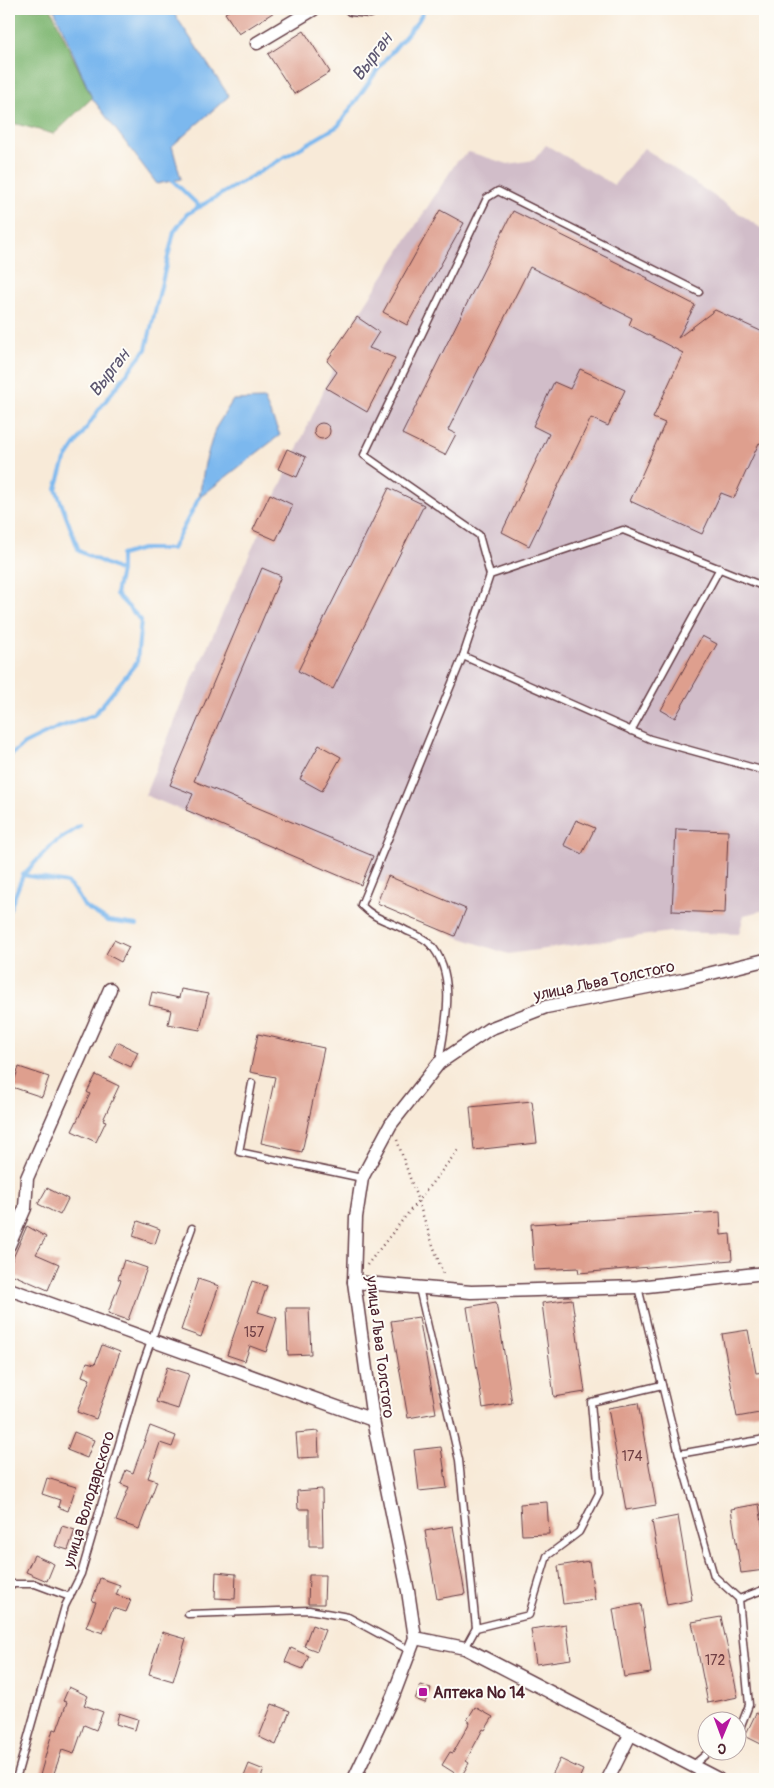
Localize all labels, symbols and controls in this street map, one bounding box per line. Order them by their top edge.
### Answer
water label: Вырган [347,27,399,86]
water label: Вырган [84,343,136,402]
street label: улица Льва Толстого [531,956,677,1006]
street label: улица Льва Толстого [361,1274,399,1420]
house number: 157 [244,1324,265,1341]
street label: улица Володарского [58,1428,119,1571]
house number: 174 [622,1448,643,1465]
house number: 172 [705,1652,726,1669]
place label: Аптека № 14 [433,1683,526,1703]
marker: Аптека № 14 [417,1686,429,1698]
north arrow [696,1710,746,1760]
text: С [717,1740,726,1757]

